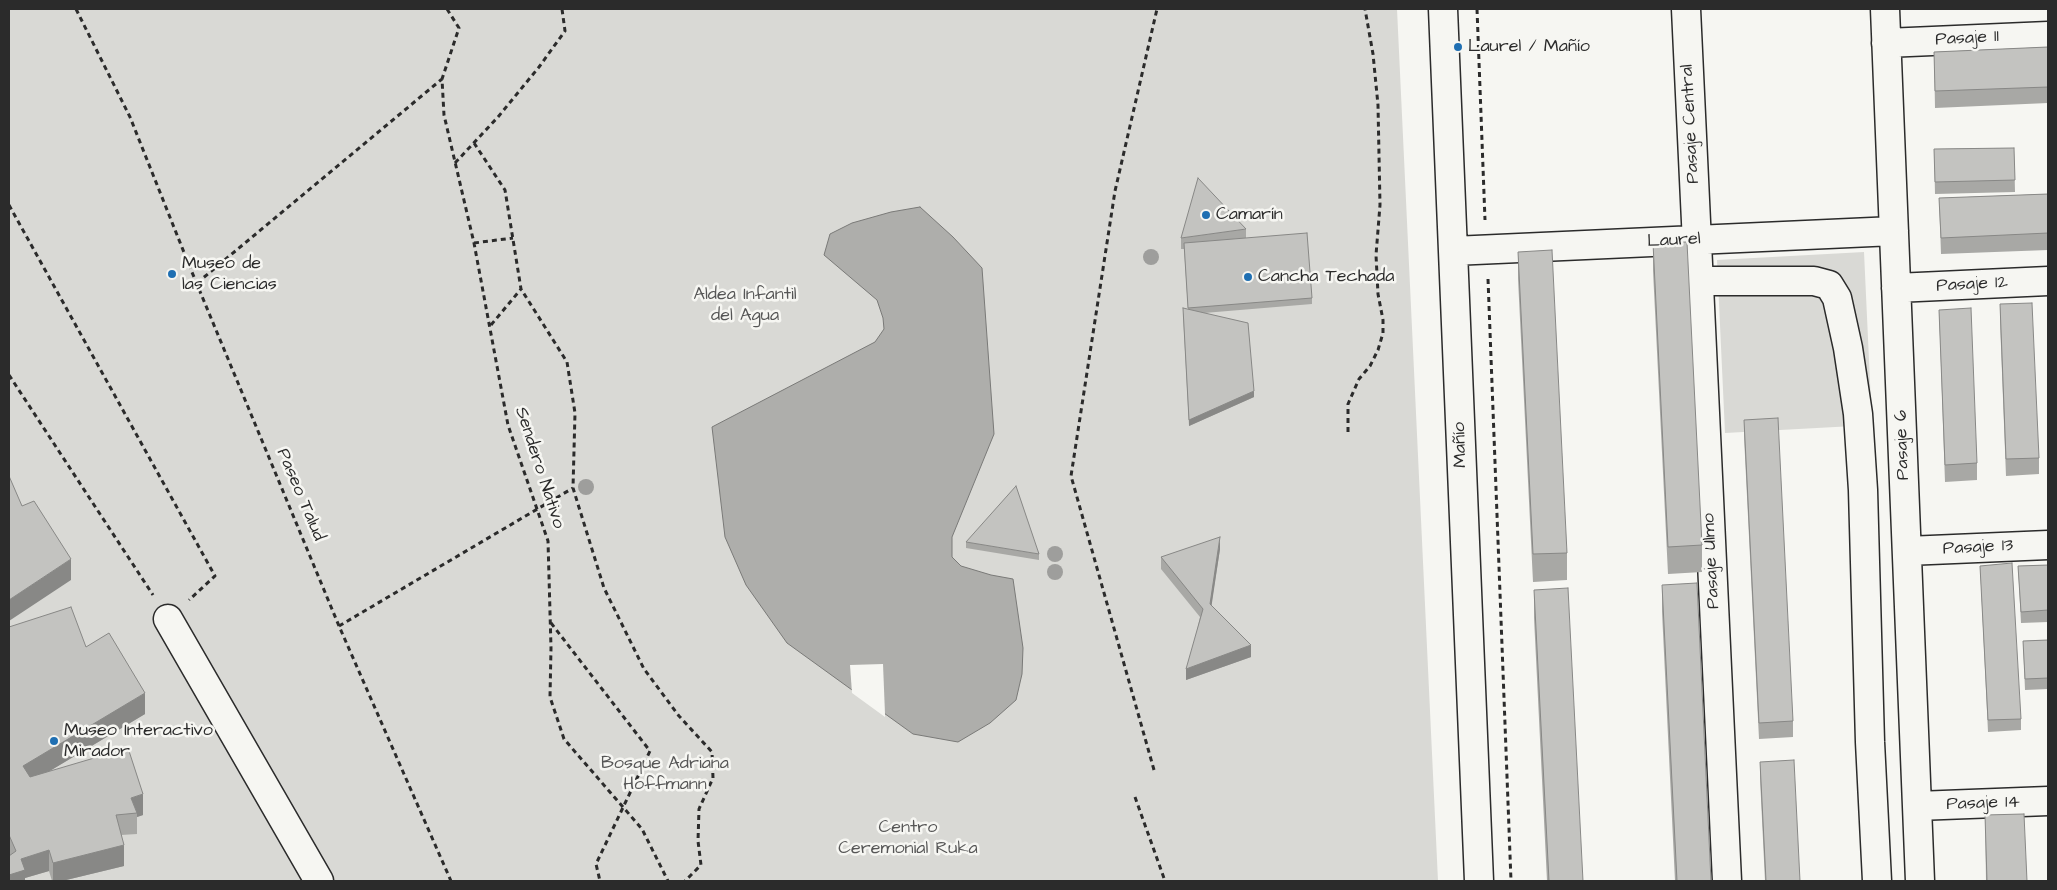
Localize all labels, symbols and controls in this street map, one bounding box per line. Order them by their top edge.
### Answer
street label: Pasaje 11 [1935,27,1999,51]
place label: Laurel / Mañío [1468,36,1590,58]
marker: Laurel / Mañío [1452,41,1464,53]
street label: Pasaje Central [1677,64,1705,184]
place label: Camarín [1216,204,1283,226]
marker: Camarín [1200,209,1212,221]
street label: Laurel [1647,229,1701,253]
place label: Museo de las Ciencias [182,253,277,296]
place label: Cancha Techada [1258,266,1394,288]
marker: Museo de las Ciencias [166,268,178,280]
marker: Cancha Techada [1242,271,1254,283]
street label: Pasaje 12 [1936,272,2008,298]
park label: Aldea Infantil del Agua [693,284,797,326]
street label: Sendero Nativo [509,405,569,531]
street label: Pasaje 6 [1891,410,1915,480]
street label: Mañío [1449,422,1473,468]
street label: Paseo Talud [271,446,329,544]
street label: Pasaje Ulmo [1699,512,1725,610]
street label: Pasaje 13 [1942,535,2014,561]
place label: Museo Interactivo Mirador [64,720,213,762]
marker: Museo Interactivo Mirador [48,735,60,747]
park label: Bosque Adriana Hoffmann [601,753,729,796]
street label: Pasaje 14 [1946,792,2020,816]
park label: Centro Ceremonial Ruka [838,817,978,860]

